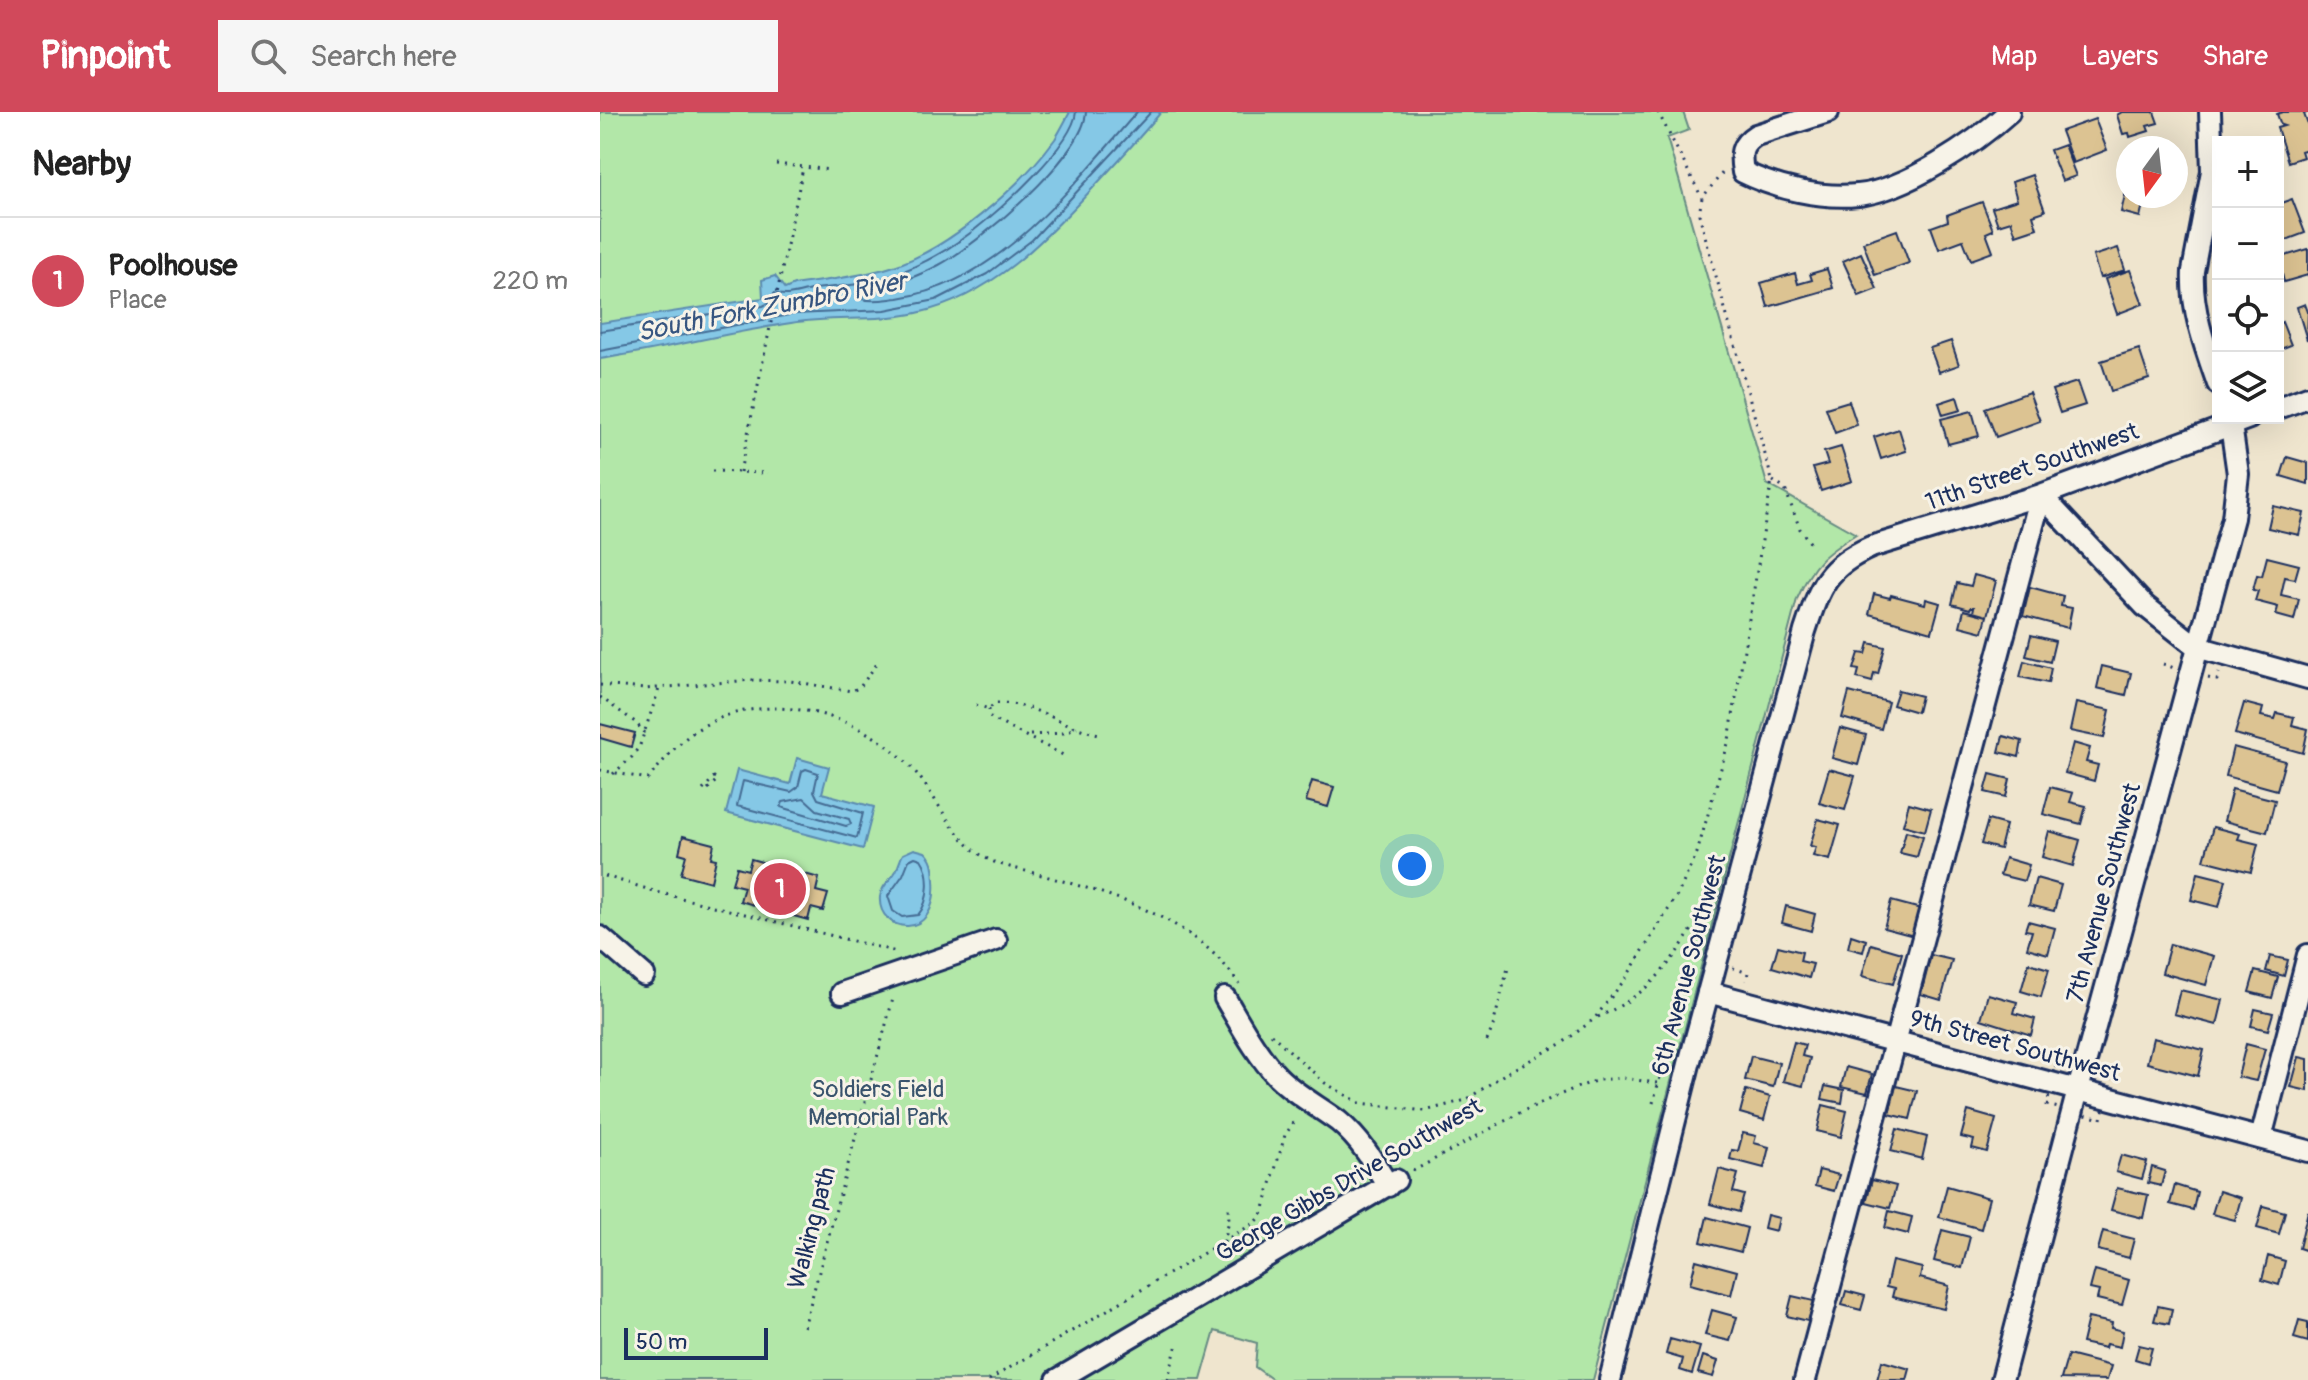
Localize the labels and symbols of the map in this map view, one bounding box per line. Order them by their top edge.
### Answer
north arrow [2116,136,2188,208]
water label: South Fork Zumbro River [635,265,913,349]
street label: 11th Street Southwest [1922,417,2143,517]
street label: 7th Avenue Southwest [2061,780,2147,1006]
your location [1392,846,1432,886]
street label: 6th Avenue Southwest [1646,851,1733,1079]
pin: 1 [754,859,806,919]
street label: 9th Street Southwest [1906,1004,2124,1088]
park label: Soldiers Field Memorial Park [808,1075,948,1132]
street label: George Gibbs Drive Southwest [1211,1092,1488,1268]
street label: Walking path [782,1164,842,1292]
scale bar [624,1324,768,1360]

